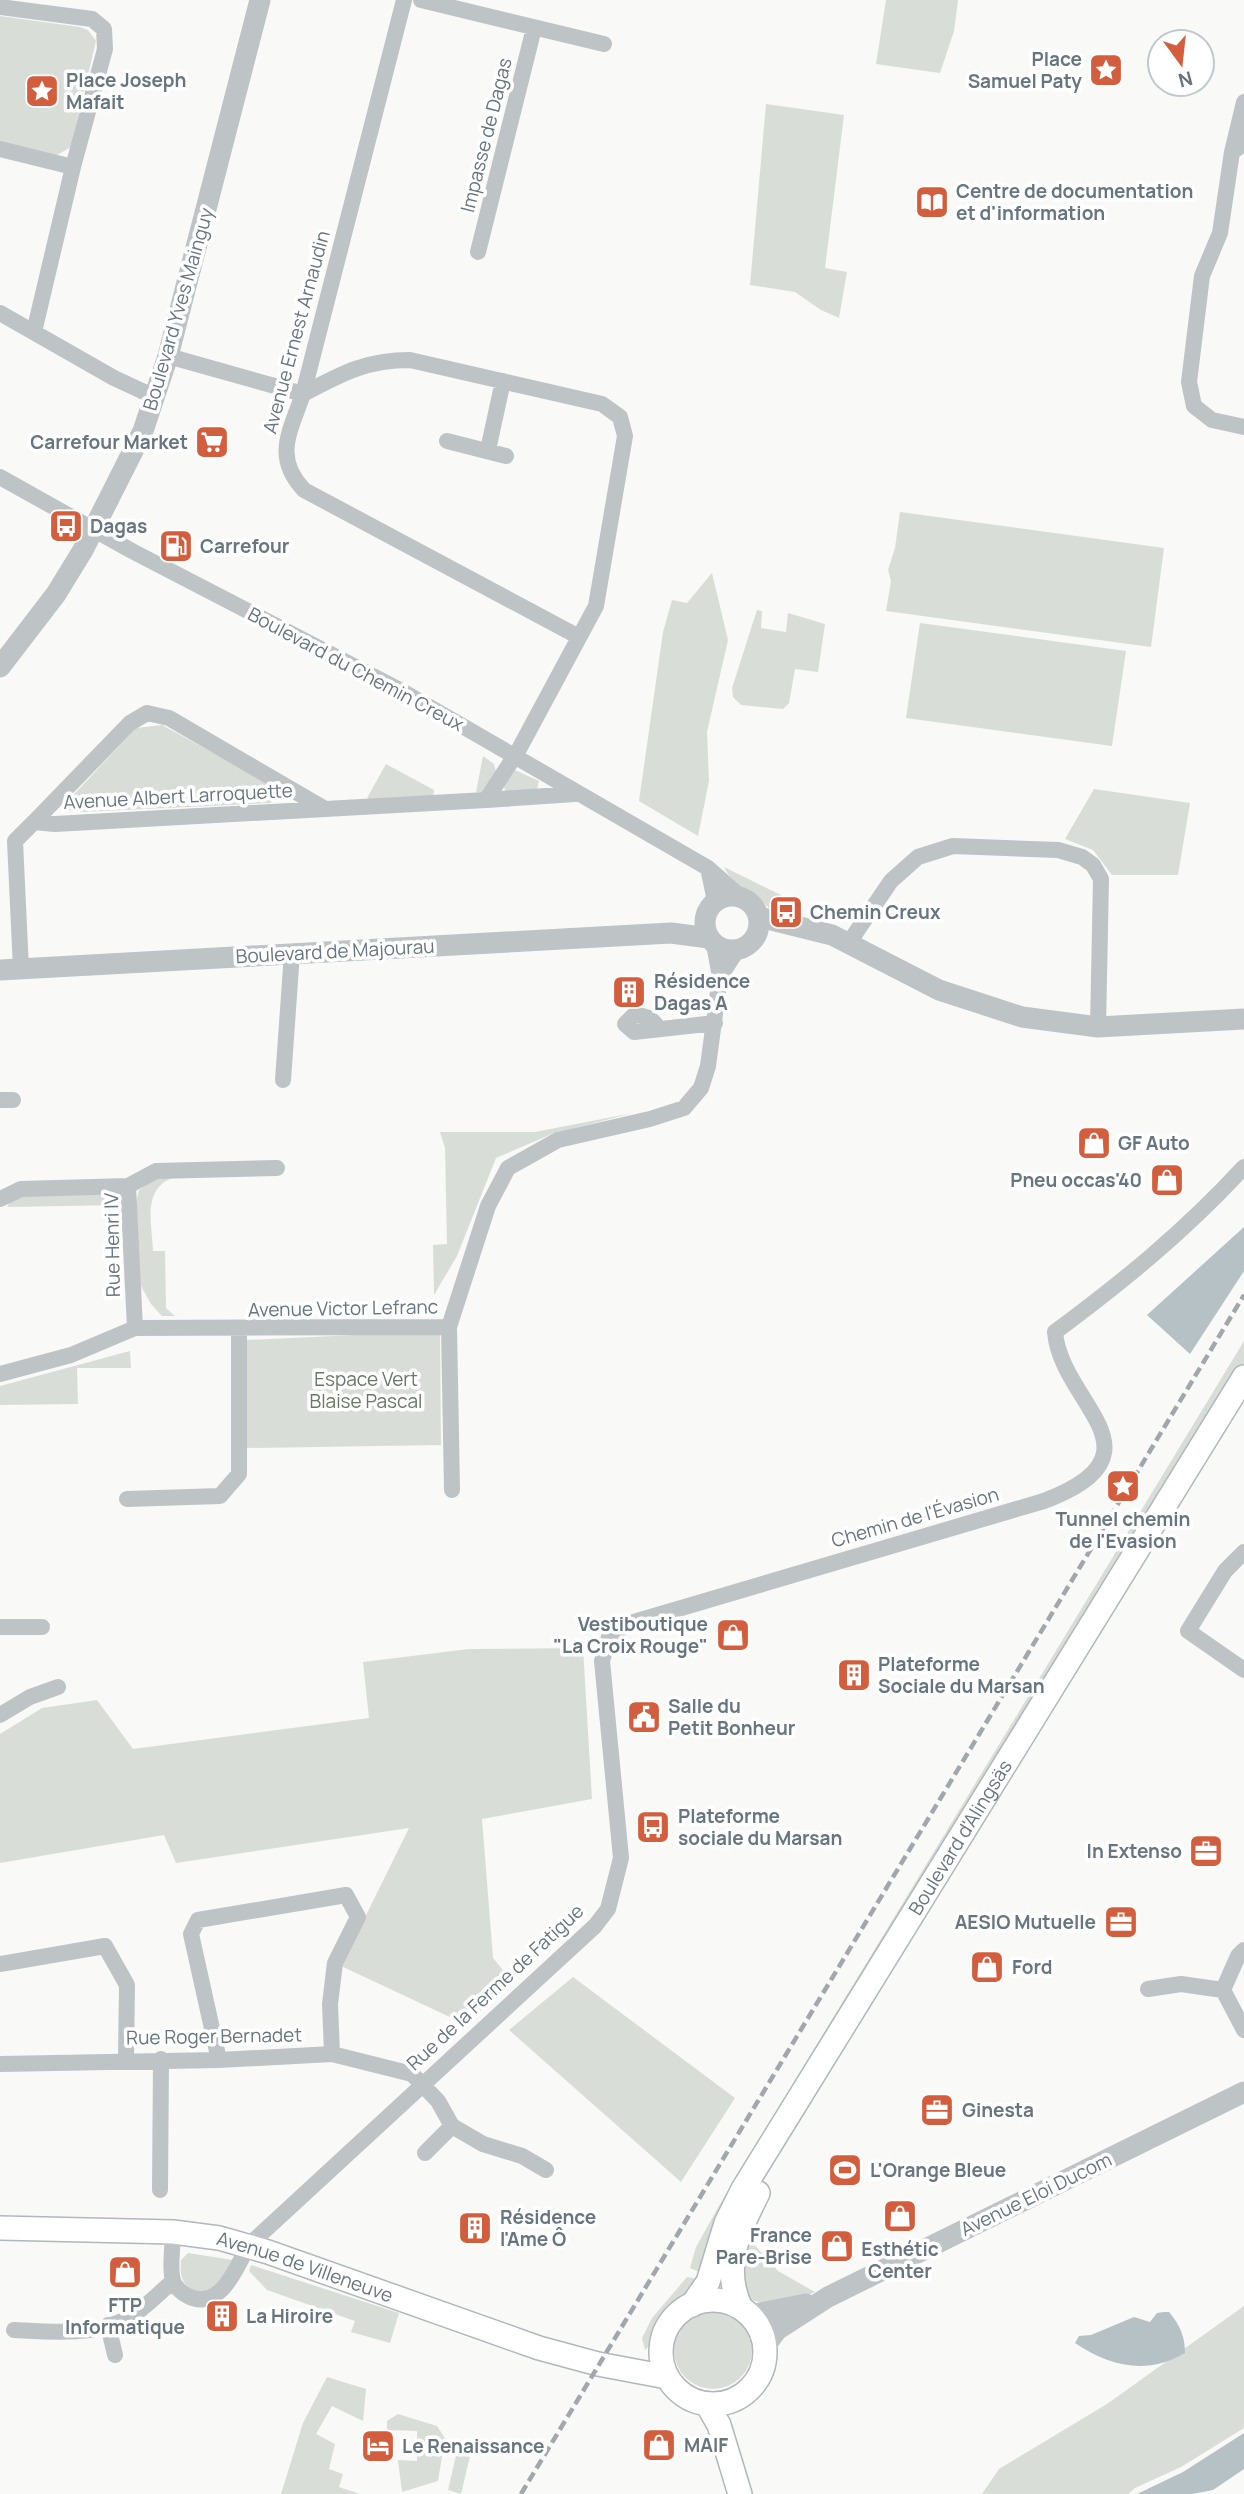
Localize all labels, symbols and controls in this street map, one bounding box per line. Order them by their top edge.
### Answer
north arrow [1146,28,1216,98]
place label: Place Samuel Paty [968,46,1082,94]
place icon: Place Samuel Paty [1087,51,1125,89]
street label: Impasse de Dagas [454,55,518,215]
text: N [1175,65,1195,94]
place label: Place Joseph Mafait [66,67,186,115]
place icon: Place Joseph Mafait [23,72,61,110]
place label: Centre de documentation et d'information [956,178,1194,226]
library icon: Centre de documentation et d'information [913,183,951,221]
street label: Boulevard Yves Mainguy [137,205,219,413]
street label: Avenue Ernest Arnaudin [256,228,336,436]
supermarket icon: Carrefour Market [193,423,231,461]
place label: Carrefour Market [30,429,188,455]
bus stop icon: Dagas [47,507,85,545]
place label: Dagas [90,513,147,539]
fuel station icon: Carrefour [157,527,195,565]
place label: Carrefour [200,533,290,559]
street label: Boulevard du Chemin Creux [243,601,469,737]
street label: Avenue Albert Larroquette [63,777,293,815]
bus stop icon: Chemin Creux [767,893,805,931]
place label: Chemin Creux [810,899,941,925]
street label: Boulevard de Majourau [235,933,435,969]
place label: Résidence Dagas A [654,968,750,1016]
building icon: Résidence Dagas A [610,973,648,1011]
shop icon: GF Auto [1075,1124,1113,1162]
place label: GF Auto [1118,1130,1190,1156]
shop icon: Pneu occas'40 [1148,1161,1186,1199]
place label: Pneu occas'40 [1010,1167,1142,1193]
street label: Rue Henri IV [98,1192,126,1297]
street label: Avenue Victor Lefranc [248,1293,438,1323]
park label: Espace Vert Blaise Pascal [310,1366,422,1414]
place icon: Tunnel chemin de l'Evasion [1104,1467,1142,1505]
street label: Chemin de l'Évasion [828,1481,1002,1553]
place label: Tunnel chemin de l'Evasion [1056,1506,1190,1554]
place label: Vestiboutique "La Croix Rouge" [553,1611,708,1659]
shop icon: Vestiboutique "La Croix Rouge" [714,1616,752,1654]
place label: Plateforme Sociale du Marsan [878,1651,1045,1699]
building icon: Plateforme Sociale du Marsan [835,1656,873,1694]
place label: Salle du Petit Bonheur [668,1693,796,1741]
public building icon: Salle du Petit Bonheur [625,1698,663,1736]
street label: Boulevard d'Alingsäs [902,1755,1018,1920]
place label: Plateforme sociale du Marsan [678,1803,842,1851]
bus stop icon: Plateforme sociale du Marsan [634,1808,672,1846]
office icon: In Extenso [1187,1832,1225,1870]
place label: In Extenso [1087,1838,1182,1864]
street label: Rue de la Ferme de Fatigue [401,1898,589,2076]
office icon: AESIO Mutuelle [1102,1903,1140,1941]
place label: AESIO Mutuelle [955,1909,1096,1935]
shop icon: Ford [968,1948,1006,1986]
place label: Ford [1012,1954,1053,1980]
street label: Rue Roger Bernadet [126,2021,302,2051]
office icon: Ginesta [918,2091,956,2129]
place label: Ginesta [962,2097,1034,2123]
street label: Avenue Eloi Ducom [956,2146,1116,2242]
sports icon: L'Orange Bleue [826,2151,864,2189]
place label: L'Orange Bleue [870,2157,1006,2183]
shop icon: Esthétic Center [881,2197,919,2235]
place label: Résidence l'Ame Ô [500,2204,596,2252]
building icon: Résidence l'Ame Ô [456,2209,494,2247]
place label: France Pare-Brise [716,2222,812,2270]
street label: Avenue de Villeneuve [214,2225,397,2308]
shop icon: France Pare-Brise [818,2227,856,2265]
place label: Esthétic Center [861,2236,939,2284]
shop icon: FTP Informatique [106,2253,144,2291]
place label: FTP Informatique [65,2292,185,2340]
building icon: La Hiroire [203,2297,241,2335]
place label: La Hiroire [246,2303,333,2329]
shop icon: MAIF [640,2426,678,2464]
hotel icon: Le Renaissance [359,2427,397,2465]
place label: MAIF [684,2432,728,2458]
place label: Le Renaissance [402,2433,545,2459]

